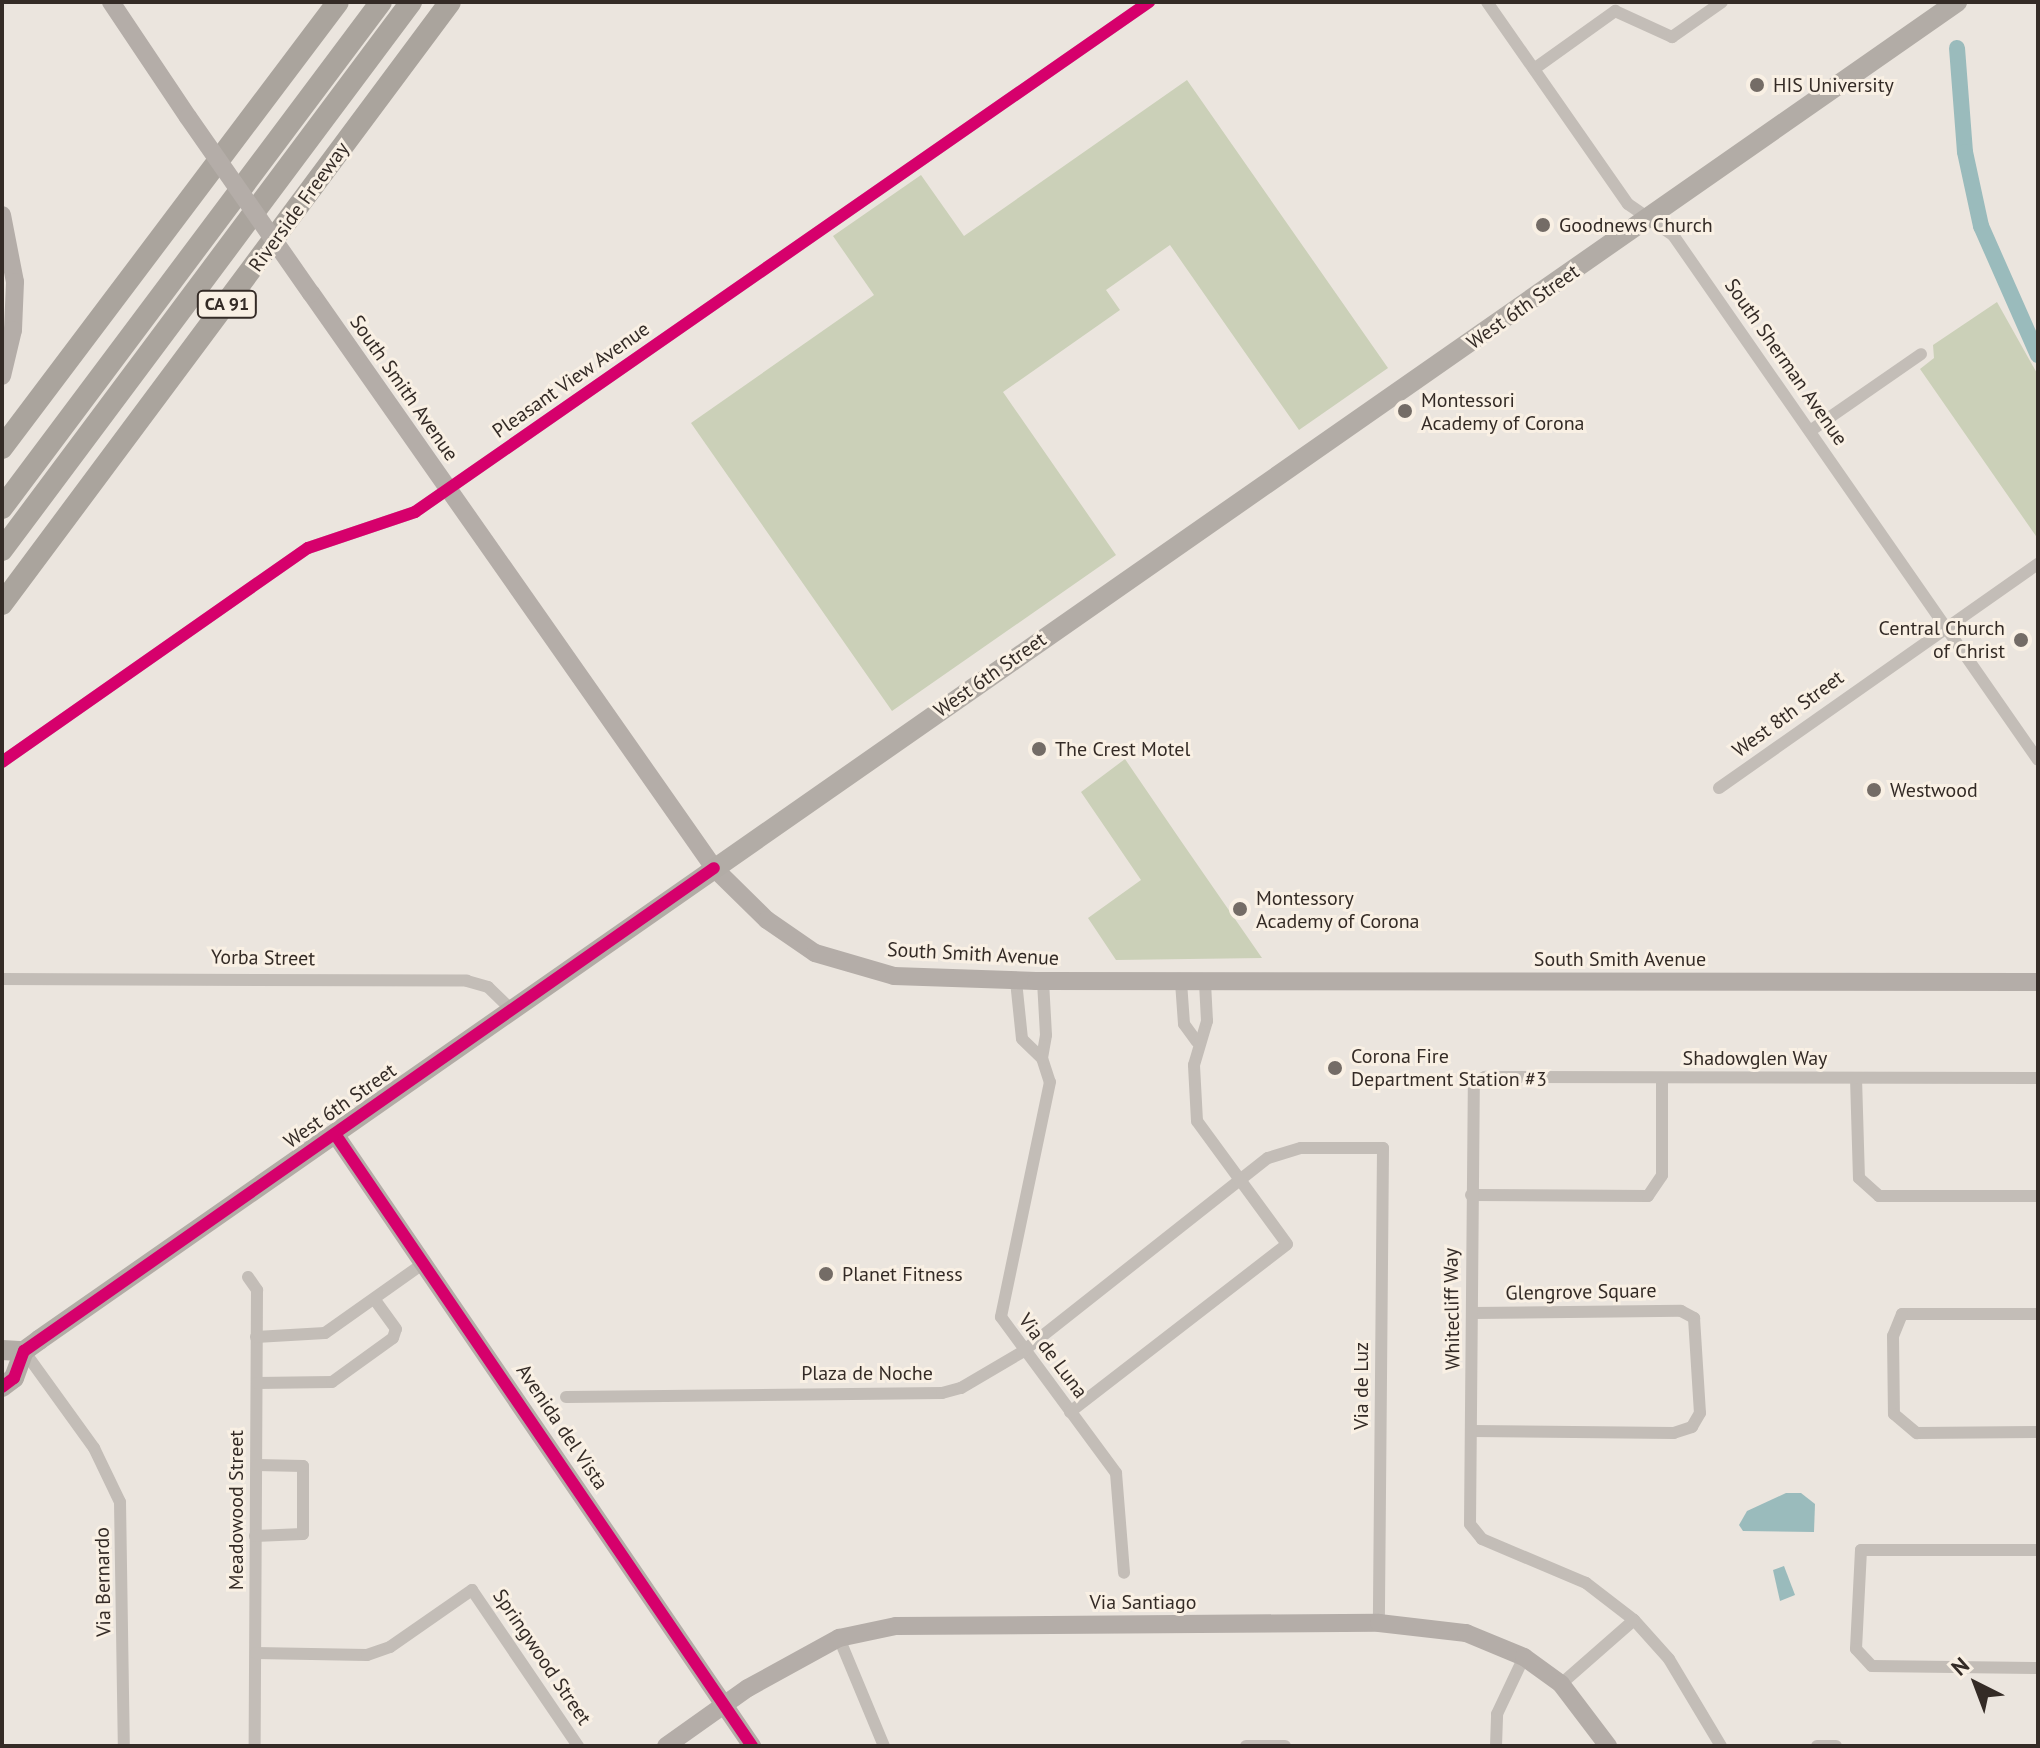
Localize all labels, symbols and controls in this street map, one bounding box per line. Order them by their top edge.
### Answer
place label: HIS University [1773,73,1894,97]
marker: HIS University [1748,76,1766,94]
street label: Riverside Freeway [244,137,354,277]
place label: Goodnews Church [1559,213,1713,237]
marker: Goodnews Church [1534,216,1552,234]
street label: West 6th Street [1462,259,1584,355]
street label: South Sherman Avenue [1719,274,1853,450]
road number: CA 91 [195,290,259,318]
street label: South Smith Avenue [345,310,463,466]
street label: Pleasant View Avenue [487,316,655,444]
place label: Montessori Academy of Corona [1421,388,1585,435]
marker: Montessori Academy of Corona [1396,402,1414,420]
place label: Central Church of Christ [1879,616,2005,663]
street label: West 6th Street [929,627,1051,723]
marker: Central Church of Christ [2012,631,2030,649]
street label: West 8th Street [1728,666,1848,762]
place label: The Crest Motel [1055,737,1190,761]
marker: The Crest Motel [1030,740,1048,758]
place label: Westwood [1890,778,1978,802]
marker: Westwood [1865,781,1883,799]
place label: Montessory Academy of Corona [1256,886,1420,933]
marker: Montessory Academy of Corona [1231,900,1249,918]
street label: South Smith Avenue [886,937,1060,971]
street label: Yorba Street [211,945,315,971]
street label: South Smith Avenue [1534,947,1706,971]
place label: Corona Fire Department Station #3 [1351,1044,1547,1091]
street label: Shadowglen Way [1682,1046,1828,1070]
street label: West 6th Street [279,1058,401,1154]
marker: Corona Fire Department Station #3 [1326,1059,1344,1077]
street label: Whitecliff Way [1439,1247,1465,1371]
place label: Planet Fitness [842,1262,963,1286]
marker: Planet Fitness [817,1265,835,1283]
street label: Glengrove Square [1505,1279,1657,1305]
street label: Via de Luna [1013,1309,1093,1403]
street label: Via de Luz [1349,1342,1373,1430]
street label: Avenida del Vista [511,1359,613,1495]
street label: Plaza de Noche [801,1361,933,1385]
street label: Meadowood Street [224,1430,248,1590]
street label: Via Bernardo [90,1527,116,1637]
street label: Springwood Street [488,1585,596,1729]
street label: Via Santiago [1090,1590,1196,1614]
north arrow [1936,1644,2016,1724]
text: N [1945,1651,1975,1681]

